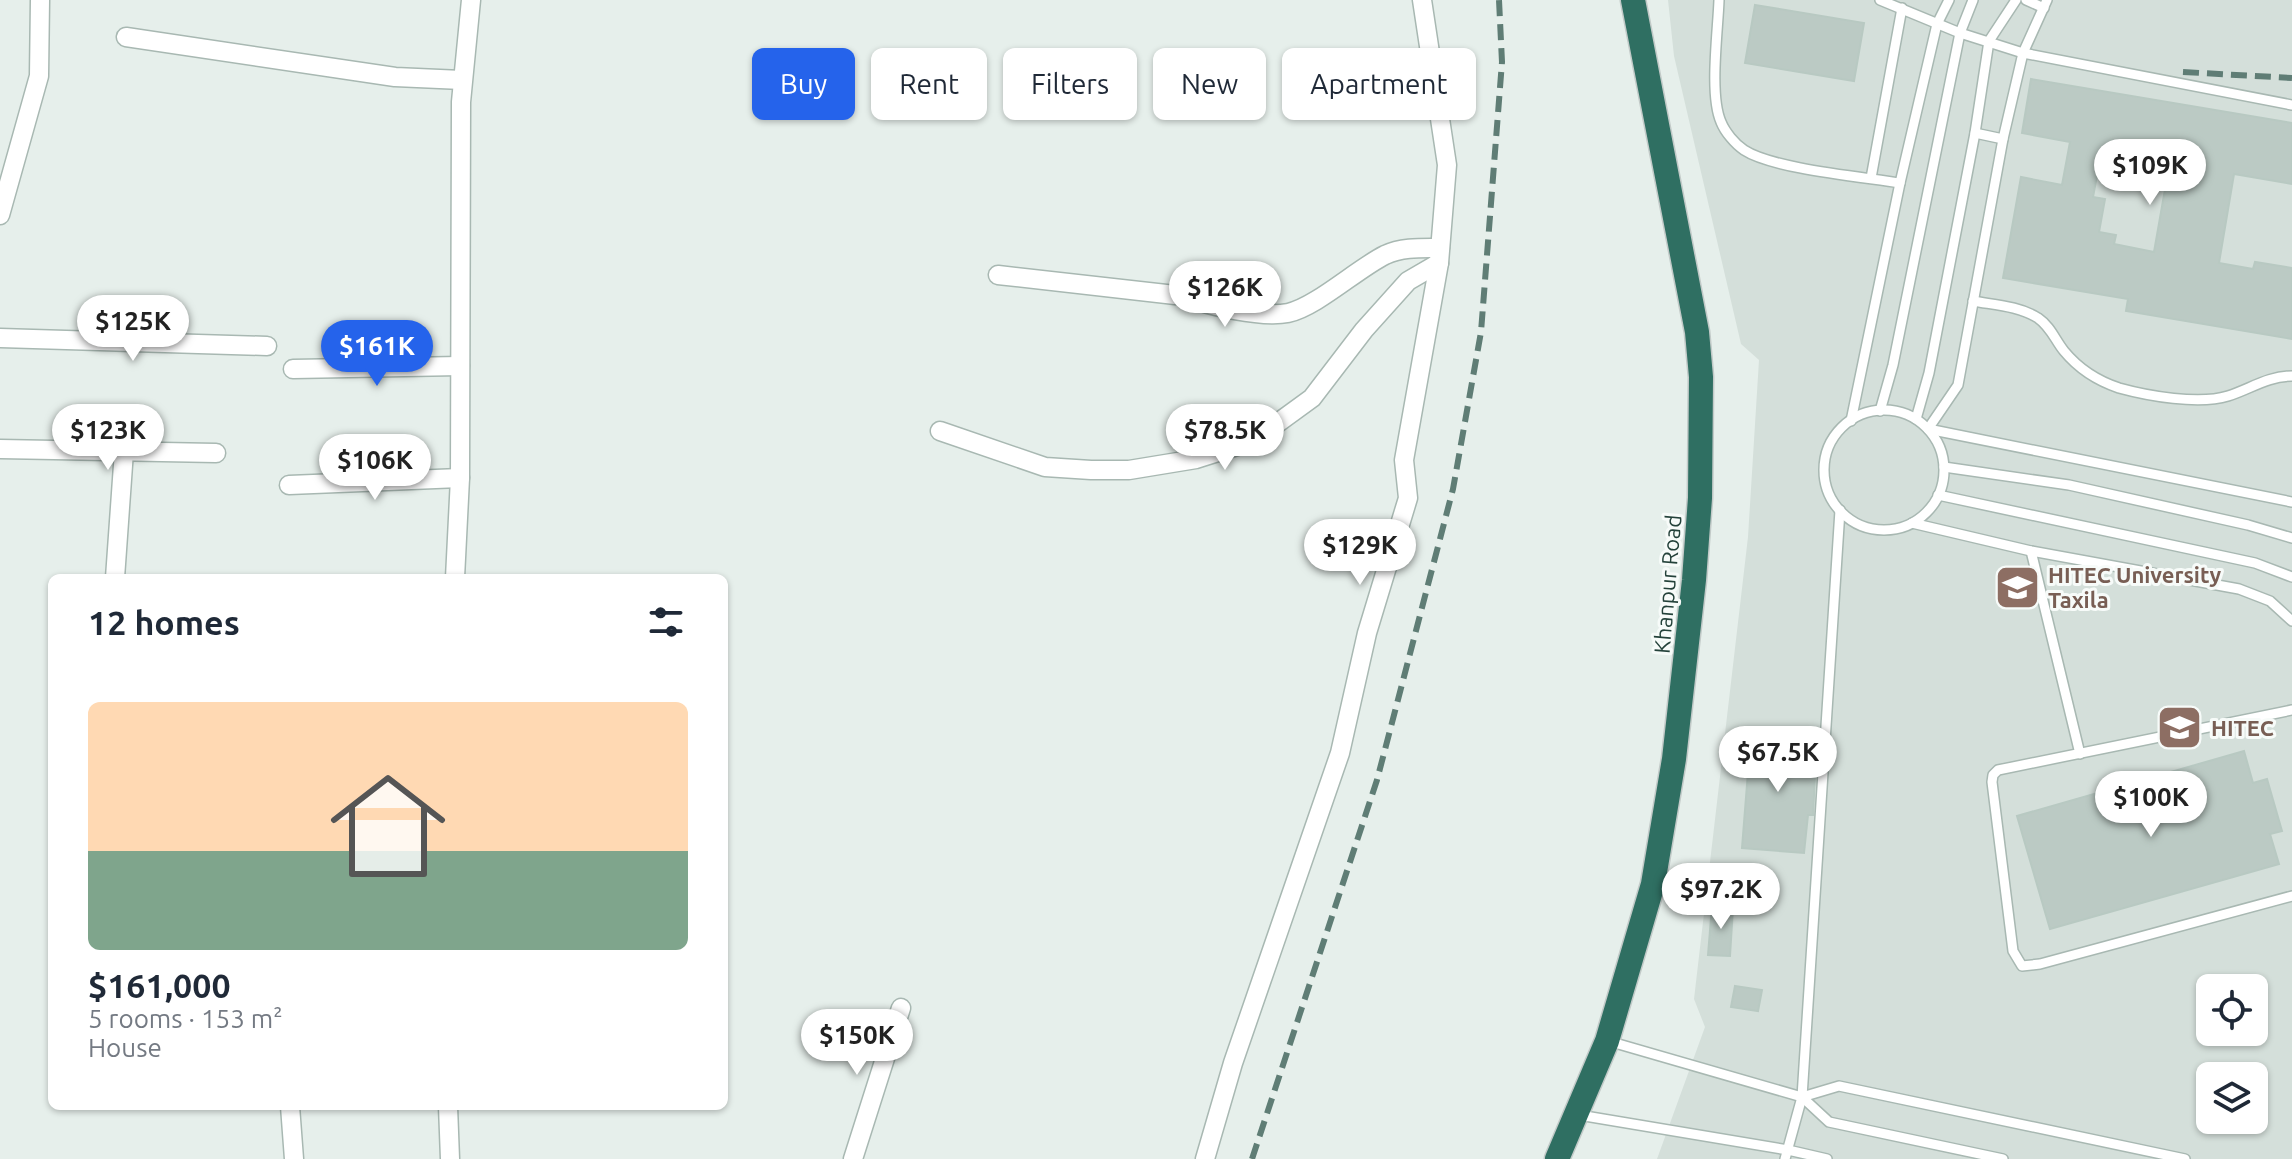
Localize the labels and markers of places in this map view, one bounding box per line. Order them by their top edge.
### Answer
pin: $109K [2094,139,2206,207]
pin: $126K [1169,261,1281,329]
pin: $125K [77,295,189,363]
pin: $161K [321,320,433,388]
pin: $123K [52,404,164,472]
pin: $78.5K [1160,404,1290,472]
pin: $106K [319,434,431,502]
pin: $129K [1304,519,1416,587]
place label: HITEC University Taxila [2048,562,2222,612]
school or university icon: HITEC University Taxila [1993,563,2041,611]
school or university icon: HITEC [2156,703,2204,751]
place label: HITEC [2211,715,2274,740]
pin: $67.5K [1713,726,1843,794]
pin: $100K [2095,771,2207,839]
pin: $97.2K [1656,863,1786,931]
pin: $150K [801,1009,913,1077]

